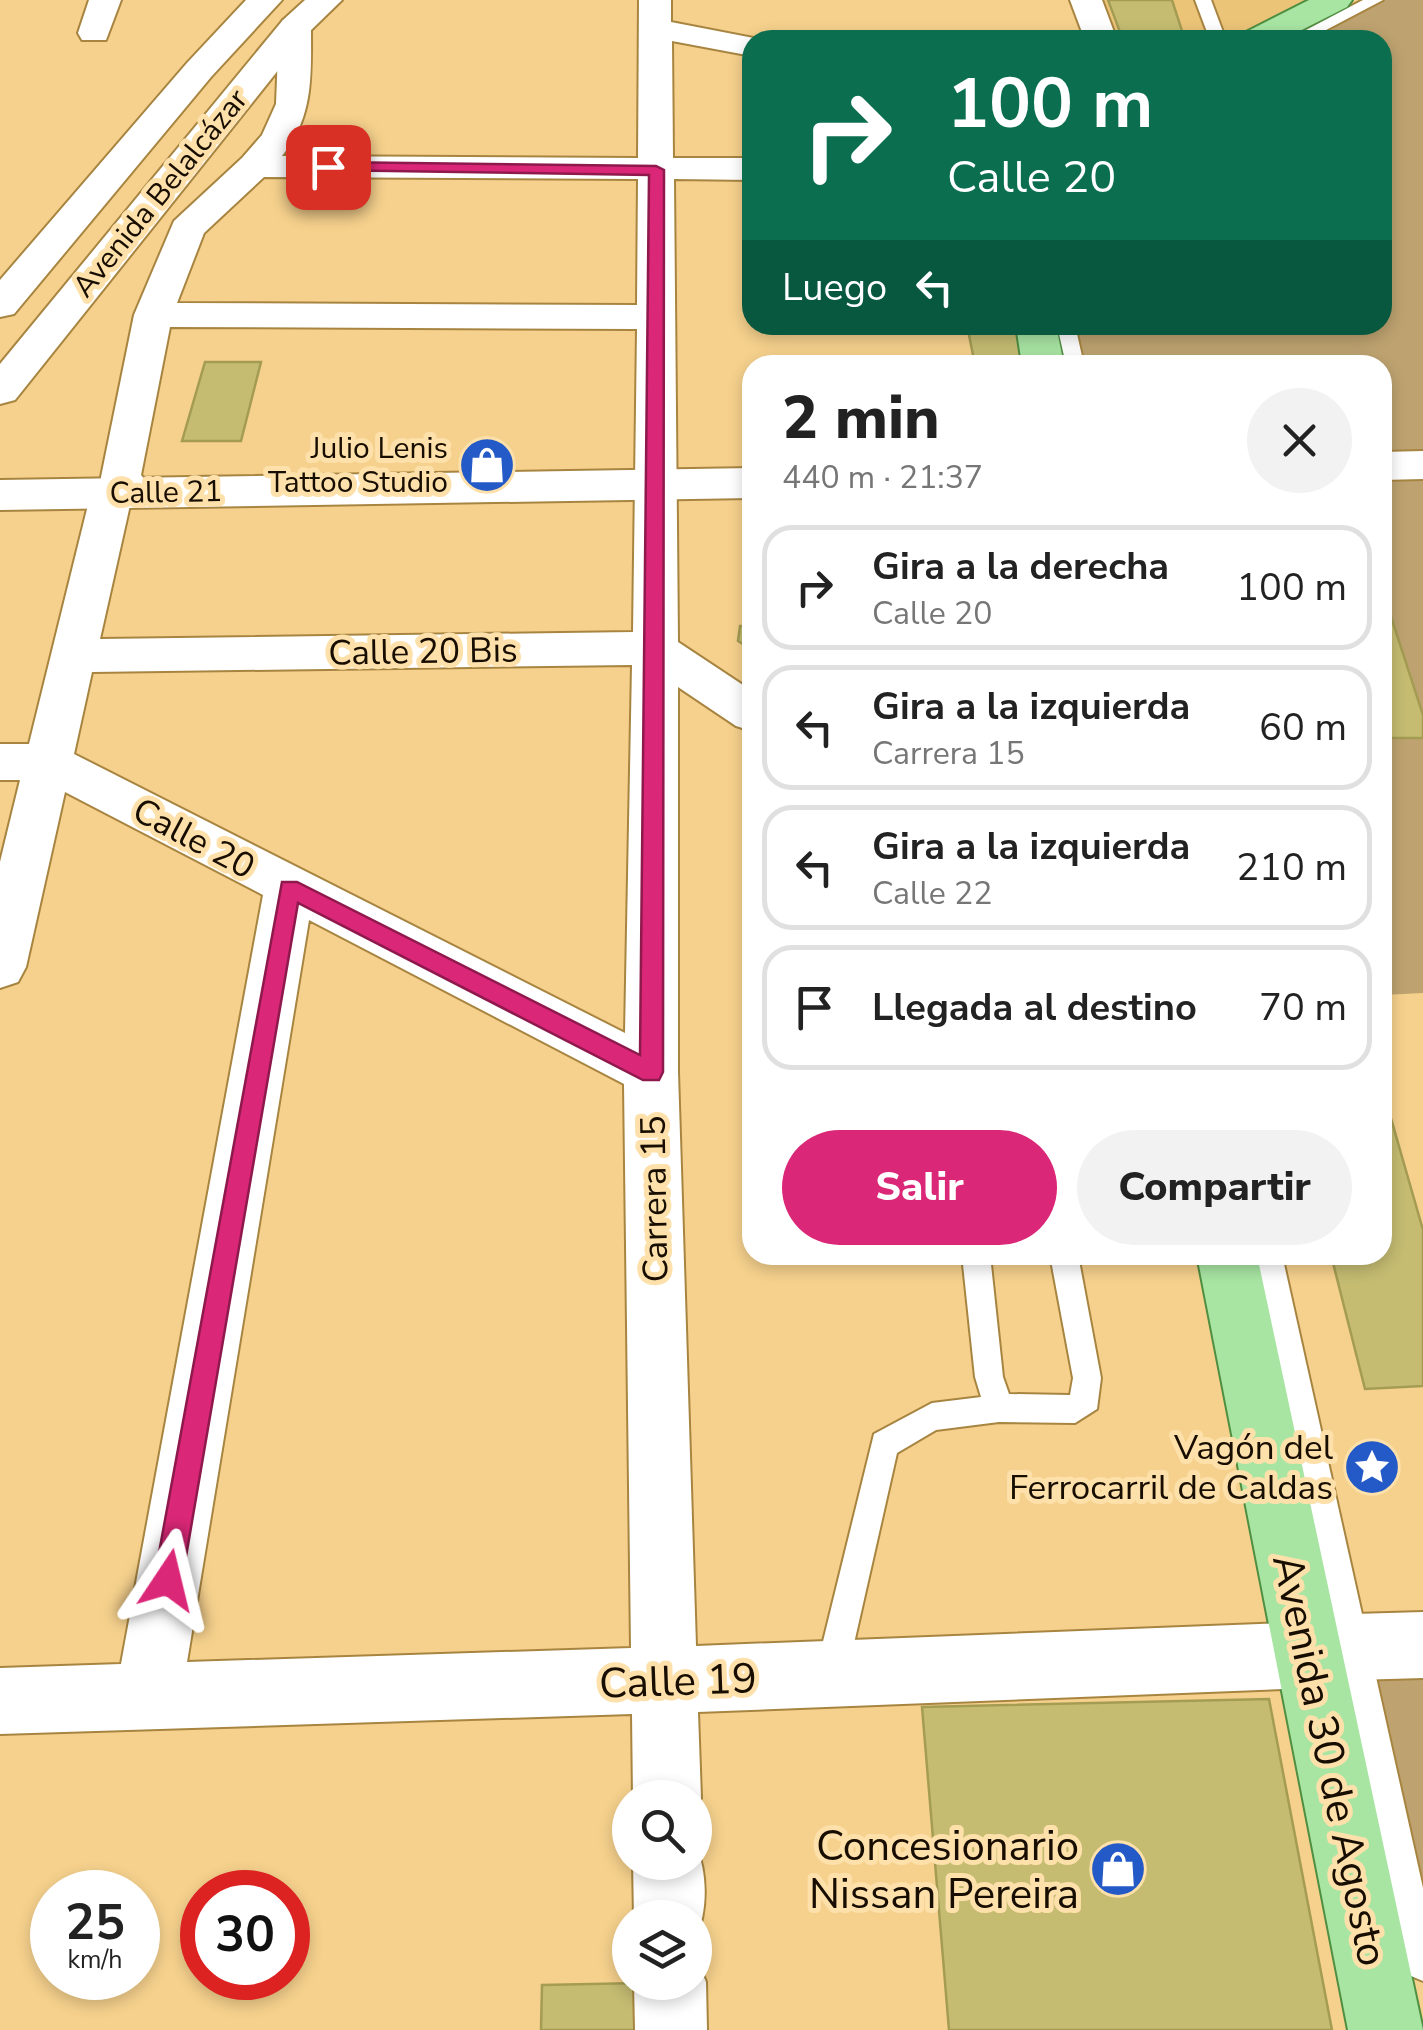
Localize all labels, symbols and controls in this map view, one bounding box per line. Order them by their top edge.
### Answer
text: 100 m [947,56,1153,152]
icon: right [782,70,912,200]
street label: Avenida Belalcázar [64,80,257,306]
pin [286,125,371,210]
icon: arrive [301,140,356,195]
text: Calle 20 [947,147,1116,208]
icon: left [907,260,962,315]
text: Luego [782,262,887,313]
text: 2 min [782,377,940,459]
button: close [1247,388,1352,493]
place label: Julio Lenis Tattoo Studio [268,428,448,503]
shop icon: Julio Lenis Tattoo Studio [457,435,517,495]
text: 440 m · 21:37 [782,456,983,499]
street label: Calle 21 [109,471,223,514]
text: Gira a la derecha [872,541,1169,592]
icon: right [787,560,842,615]
text: 100 m [1236,562,1347,613]
text: Calle 20 [872,592,992,635]
street label: Calle 20 Bis [328,626,518,677]
text: Gira a la izquierda [872,681,1190,732]
icon: left [787,700,842,755]
text: 60 m [1259,702,1347,753]
text: Carrera 15 [872,732,1025,775]
street label: Calle 20 [125,787,263,890]
text: Gira a la izquierda [872,821,1190,872]
icon: left [787,840,842,895]
text: 210 m [1236,842,1347,893]
text: Calle 22 [872,872,992,915]
icon: arrive [787,980,842,1035]
text: Llegada al destino [872,982,1197,1033]
text: 70 m [1259,982,1347,1033]
street label: Carrera 15 [630,1115,679,1283]
button: Salir [782,1130,1057,1245]
button: Compartir [1077,1130,1352,1245]
place label: Vagón del Ferrocarril de Caldas [1009,1424,1334,1511]
place icon: Vagón del Ferrocarril de Caldas [1342,1437,1402,1497]
position arrow [116,1528,220,1632]
street label: Avenida 30 de Agosto [1258,1549,1401,1971]
street label: Calle 19 [598,1650,758,1713]
map controls [612,1780,712,2000]
button: search [612,1780,712,1880]
place label: Concesionario Nissan Pereira [809,1818,1079,1923]
shop icon: Concesionario Nissan Pereira [1088,1839,1148,1899]
speed limit sign: 30 [180,1870,310,2000]
text: 25 [65,1888,125,1957]
button: layers [612,1900,712,2000]
text: km/h [67,1943,123,1977]

